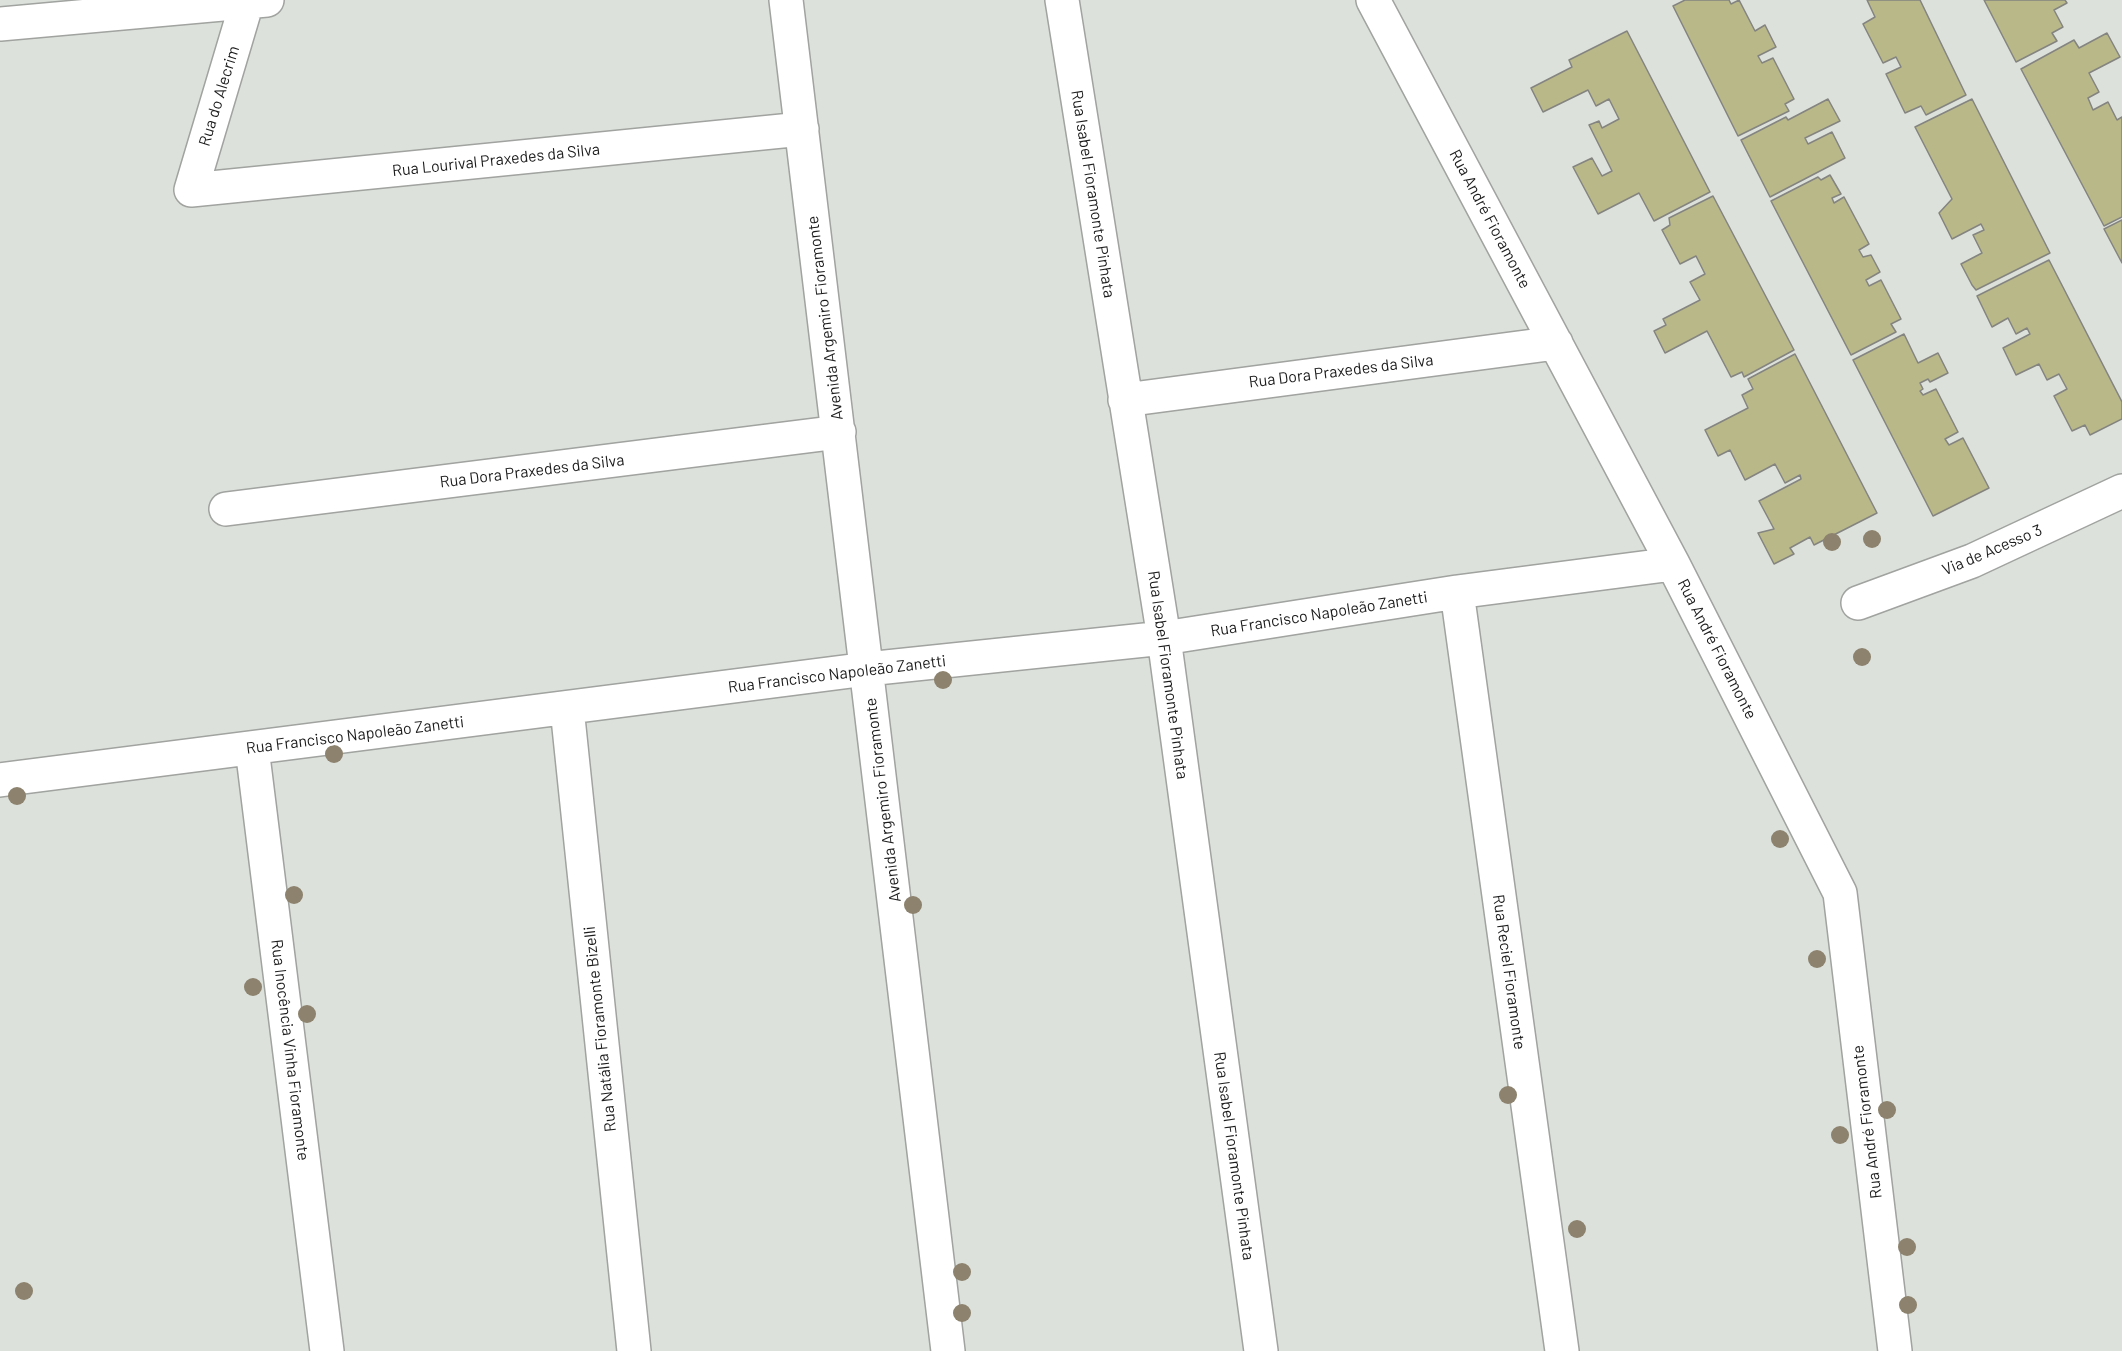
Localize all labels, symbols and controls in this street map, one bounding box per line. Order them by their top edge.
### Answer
street label: Rua do Alecrim [195,44,243,148]
street label: Rua Isabel Fioramonte Pinhata [1067,89,1119,299]
street label: Rua Lourival Praxedes da Silva [391,140,601,180]
street label: Rua André Fioramonte [1445,146,1535,292]
street label: Avenida Argemiro Fioramonte [803,215,847,421]
street label: Rua Dora Praxedes da Silva [1248,350,1434,392]
street label: Rua Dora Praxedes da Silva [439,450,625,492]
street label: Via de Acesso 3 [1939,520,2045,580]
street label: Rua Isabel Fioramonte Pinhata [1144,570,1192,780]
street label: Rua André Fioramonte [1673,576,1761,722]
street label: Rua Francisco Napoleão Zanetti [1209,587,1429,641]
street label: Rua Francisco Napoleão Zanetti [727,651,947,697]
street label: Avenida Argemiro Fioramonte [861,697,905,903]
street label: Rua Francisco Napoleão Zanetti [245,712,465,758]
street label: Rua Reciel Fioramonte [1489,893,1529,1051]
street label: Rua Natália Fioramonte Bizelli [580,925,620,1133]
street label: Rua Inocência Vinha Fioramonte [267,938,313,1162]
street label: Rua André Fioramonte [1848,1044,1886,1200]
street label: Rua Isabel Fioramonte Pinhata [1210,1051,1258,1261]

